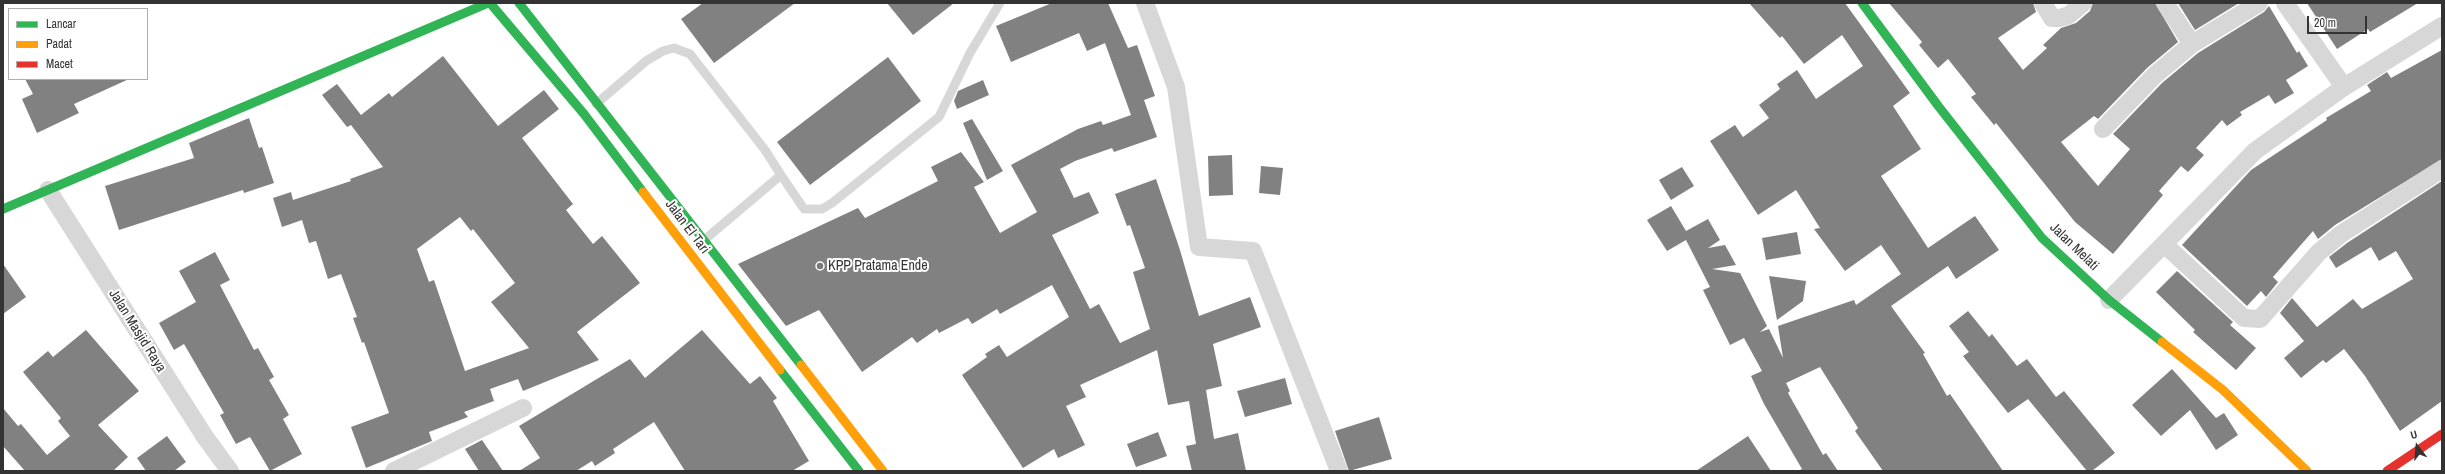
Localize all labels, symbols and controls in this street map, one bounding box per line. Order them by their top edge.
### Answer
legend [8,8,148,80]
scale bar [2309,8,2369,34]
text: 20 m [2314,15,2336,31]
text: Lancar [46,16,76,32]
text: Padat [46,36,72,52]
text: Macet [46,56,73,72]
street label: Jalan El Tari [661,197,713,257]
street label: Jalan Melati [2046,219,2102,275]
place label: KPP Pratama Ende [828,258,928,274]
marker: KPP Pratama Ende [815,261,825,271]
street label: Jalan Masjid Raya [105,287,169,375]
north arrow [2397,426,2437,466]
text: U [2409,427,2419,442]

